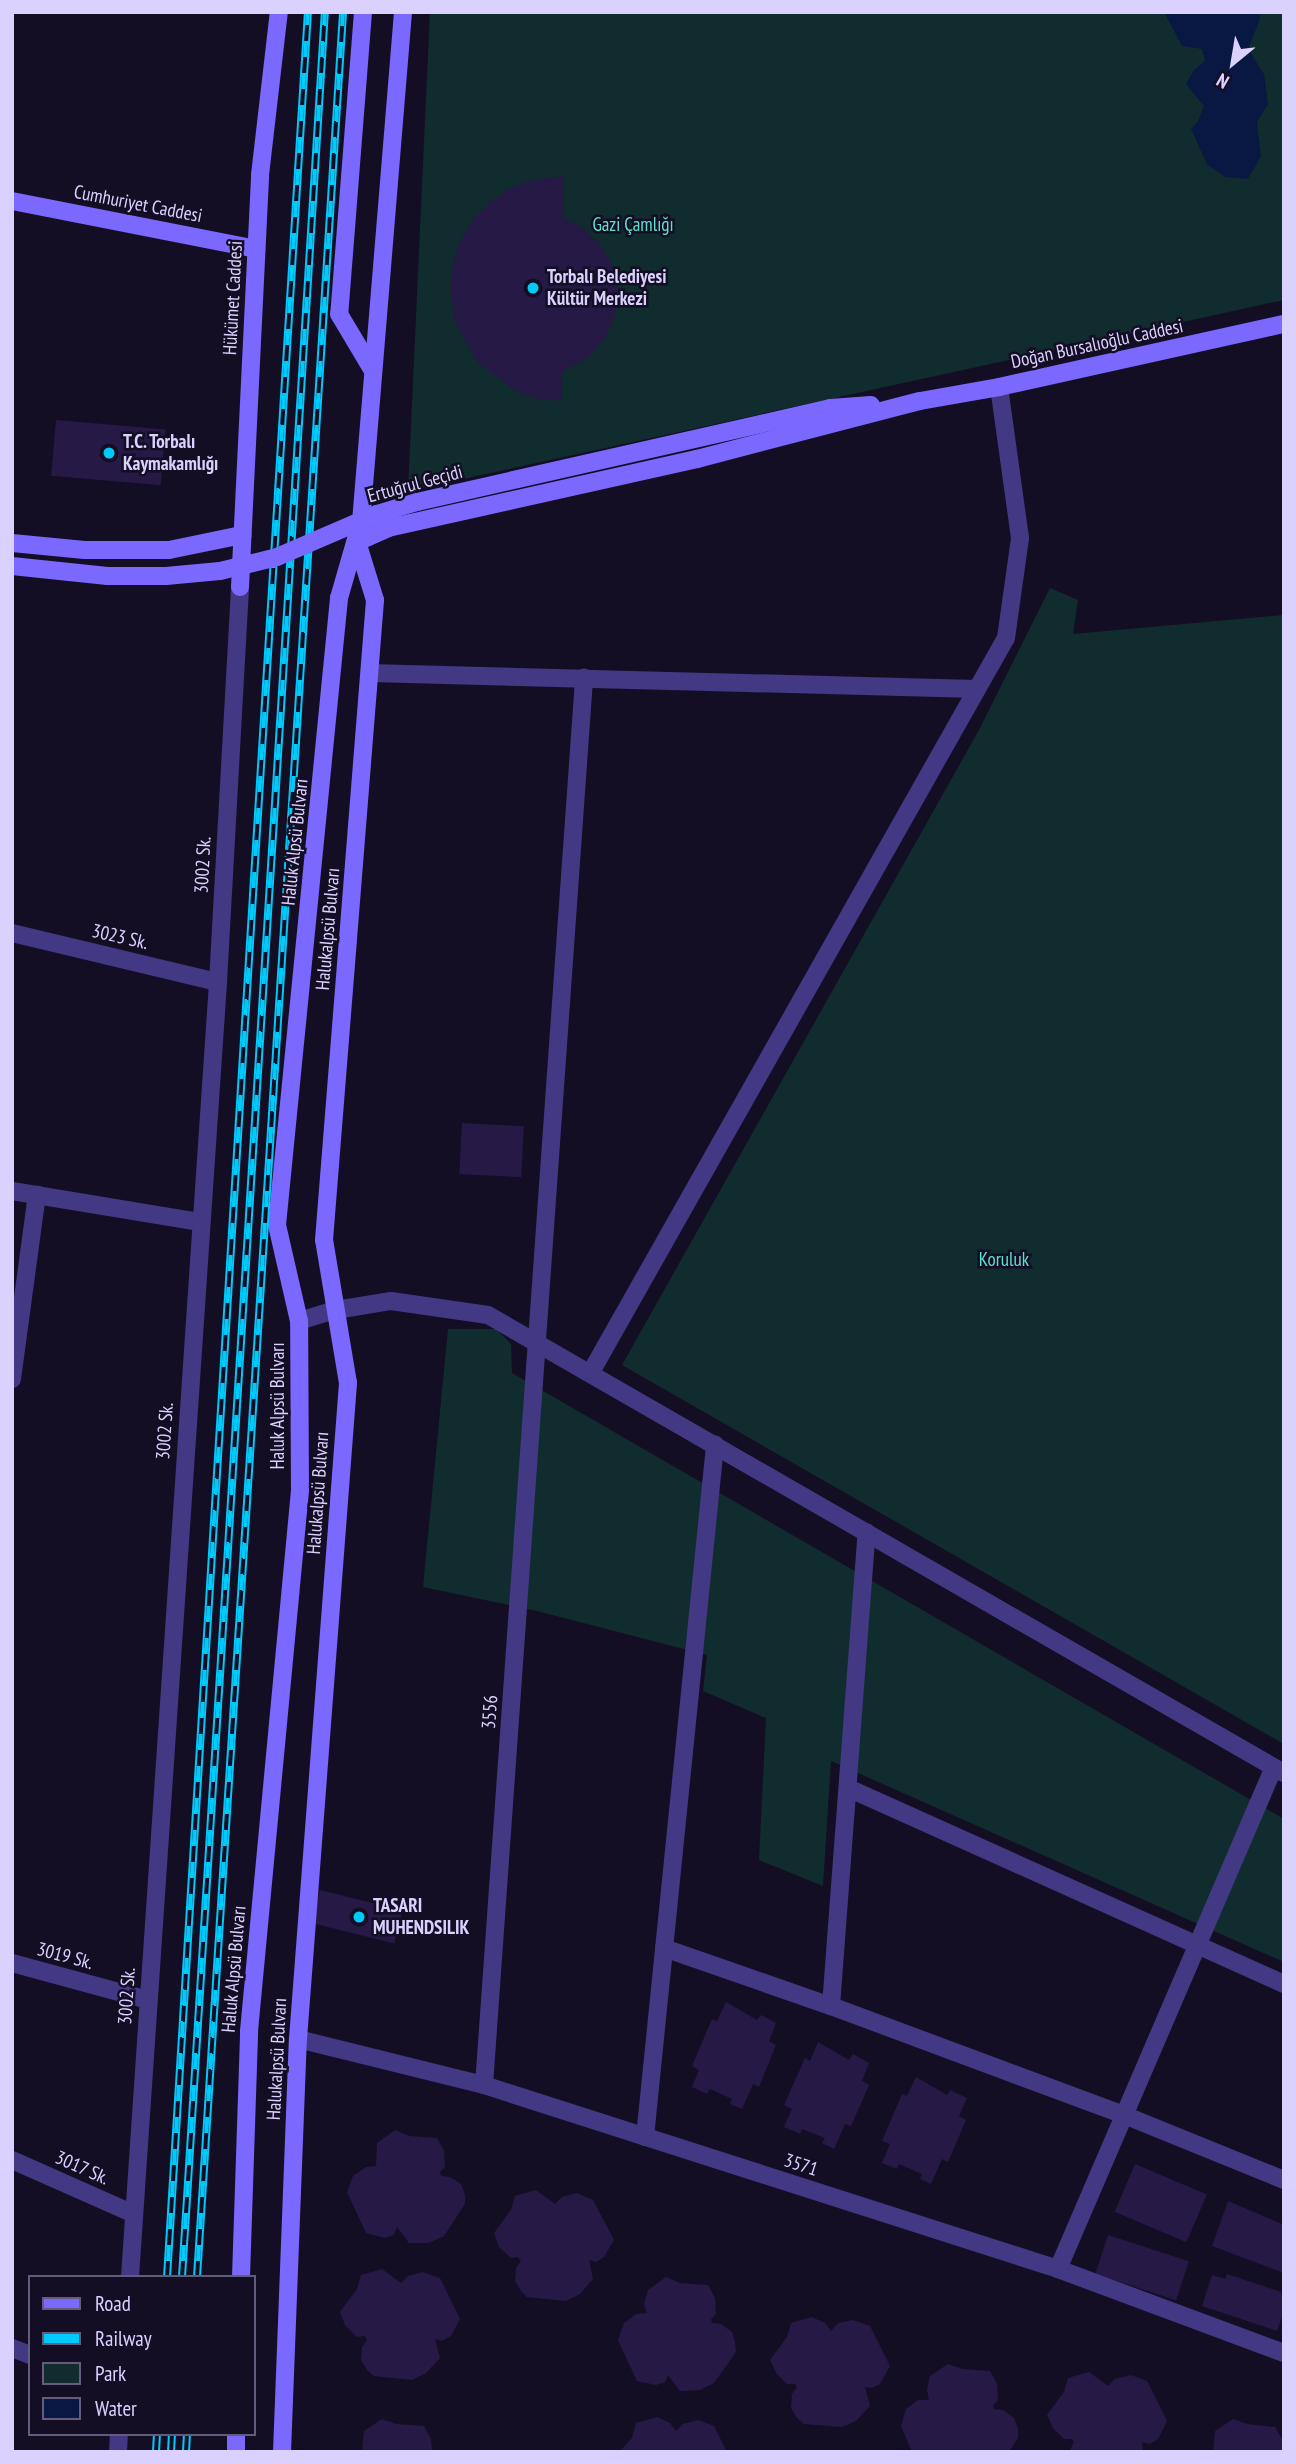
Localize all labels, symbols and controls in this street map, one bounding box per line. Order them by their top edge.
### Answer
north arrow [1198,28,1268,98]
text: N [1212,68,1233,94]
street label: Cumhuriyet Caddesi [72,180,204,228]
park label: Gazi Çamlığı [592,214,674,236]
street label: Hükümet Caddesi [219,240,247,356]
place label: Torbalı Belediyesi Kültür Merkezi [547,266,667,310]
marker: Torbalı Belediyesi Kültür Merkezi [525,280,541,296]
street label: Doğan Bursalıoğlu Caddesi [1009,315,1185,373]
place label: T.C. Torbalı Kaymakamlığı [123,431,218,475]
marker: T.C. Torbalı Kaymakamlığı [101,445,117,461]
street label: Ertuğrul Geçidi [365,460,465,508]
street label: Haluk Alpsü Bulvarı [277,777,313,907]
street label: 3002 Sk. [190,836,216,894]
street label: Halukalpsü Bulvarı [311,867,345,991]
street label: 3023 Sk. [90,919,150,955]
park label: Koruluk [979,1249,1029,1271]
street label: Haluk Alpsü Bulvarı [267,1342,289,1470]
street label: 3002 Sk. [152,1402,178,1460]
street label: Halukalpsü Bulvarı [302,1431,334,1555]
street label: 3556 [477,1694,503,1730]
place label: TASARI MUHENDSILIK [373,1895,469,1939]
street label: Haluk Alpsü Bulvarı [217,1904,251,2034]
marker: TASARI MUHENDSILIK [351,1909,367,1925]
street label: 3019 Sk. [34,1938,96,1974]
street label: 3002 Sk. [114,1967,140,2025]
street label: Halukalpsü Bulvarı [262,1997,292,2121]
street label: 3017 Sk. [51,2146,113,2190]
street label: 3571 [781,2149,821,2181]
legend [28,2275,256,2436]
text: Road [95,2290,131,2317]
text: Railway [95,2325,152,2352]
text: Park [95,2360,126,2387]
text: Water [95,2395,137,2422]

